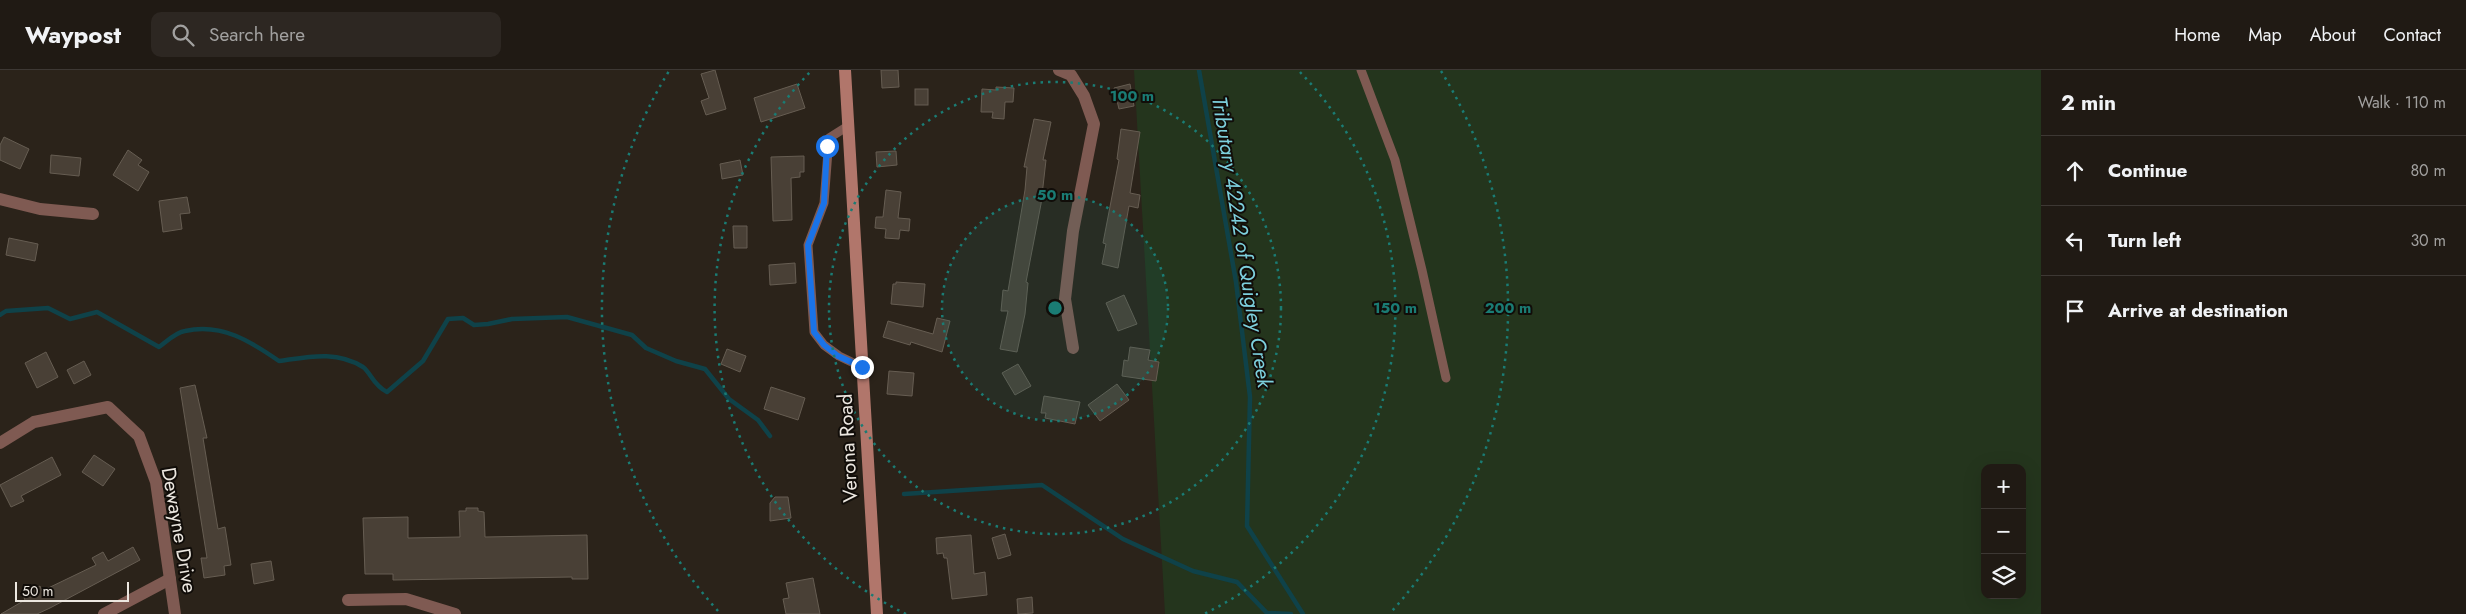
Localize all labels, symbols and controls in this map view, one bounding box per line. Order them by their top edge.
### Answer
search box [151,12,501,57]
text: Waypost [25,17,121,52]
icon: search [169,21,197,49]
text: Search here [209,21,305,48]
text: Home [2174,22,2220,48]
text: Map [2248,22,2282,48]
text: About [2310,22,2355,48]
text: Contact [2383,22,2441,48]
text: 100 m [1110,85,1154,107]
text: 2 min [2061,88,2116,118]
text: Walk · 110 m [2358,91,2446,114]
water label: Tributary 42242 of Quigley Creek [1204,94,1280,391]
route start [816,135,839,158]
icon: ahead [2061,157,2089,185]
text: Continue [2108,157,2187,184]
text: 80 m [2410,159,2446,182]
text: 50 m [1037,184,1073,206]
icon: left [2061,227,2089,255]
text: Turn left [2108,227,2181,254]
text: 30 m [2410,229,2446,252]
text: 150 m [1373,297,1417,319]
text: 200 m [1485,297,1531,319]
icon: arrive [2061,297,2089,325]
text: Arrive at destination [2108,297,2288,324]
centre of rings [1046,299,1064,317]
route end [851,356,874,379]
street label: Verona Road [831,393,865,503]
map controls [1981,464,2026,599]
button: + [1981,464,2026,509]
street label: Dewayne Drive [154,465,204,595]
button: − [1981,509,2026,554]
button: layers [1981,554,2026,599]
scale bar [15,579,129,602]
text: 50 m [22,581,53,601]

